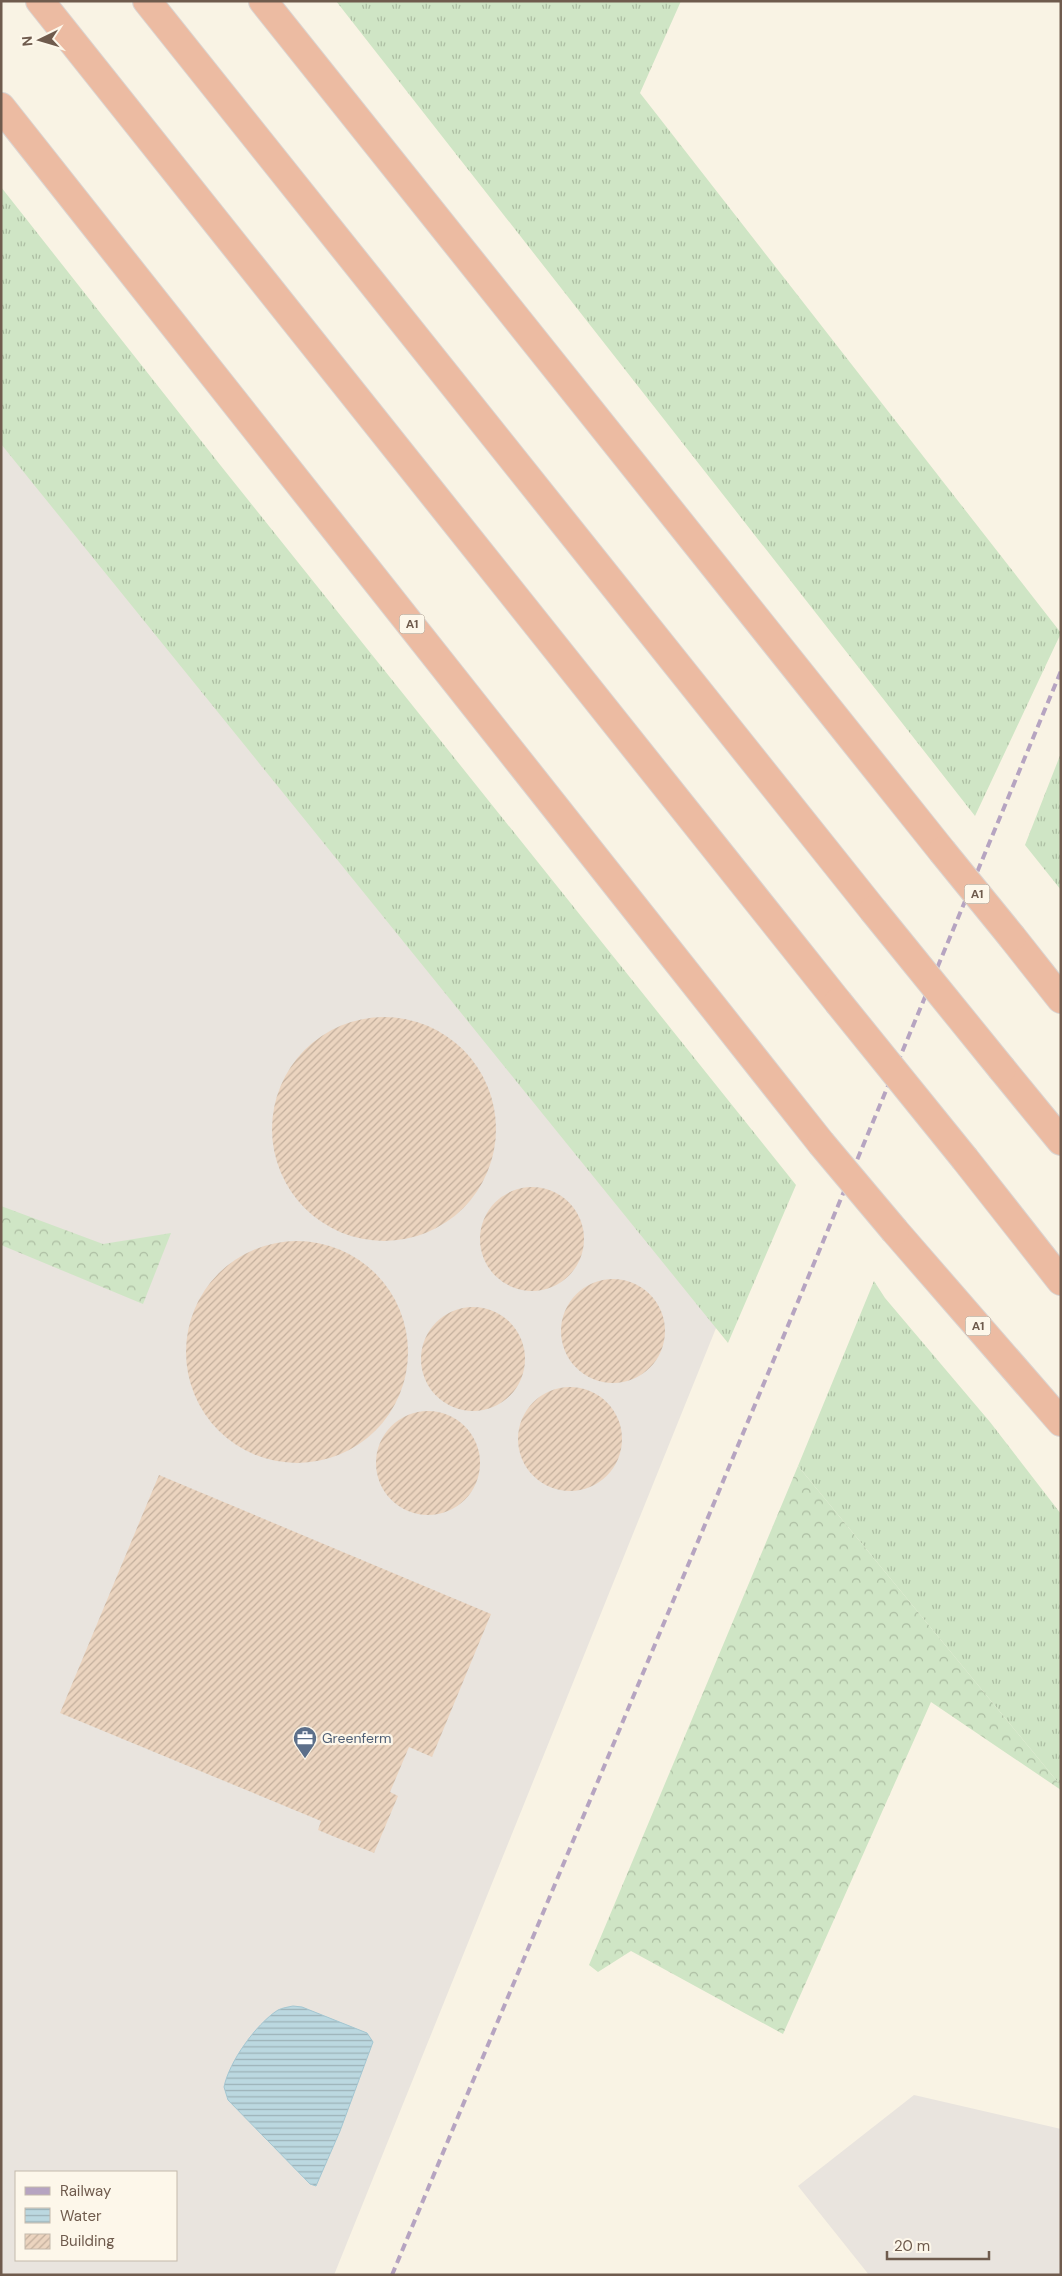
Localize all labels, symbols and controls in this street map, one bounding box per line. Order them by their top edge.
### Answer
north arrow [15,15,65,65]
text: N [18,35,36,47]
road number: A1 [400,614,424,634]
road number: A1 [964,884,990,904]
road number: A1 [966,1316,990,1335]
office icon: Greenferm [292,1725,318,1759]
place label: Greenferm [322,1729,392,1747]
legend [15,2171,178,2261]
text: Railway [60,2181,112,2201]
text: Water [60,2206,102,2226]
scale bar [887,2228,990,2260]
text: Building [60,2231,115,2251]
text: 20 m [894,2236,930,2256]

